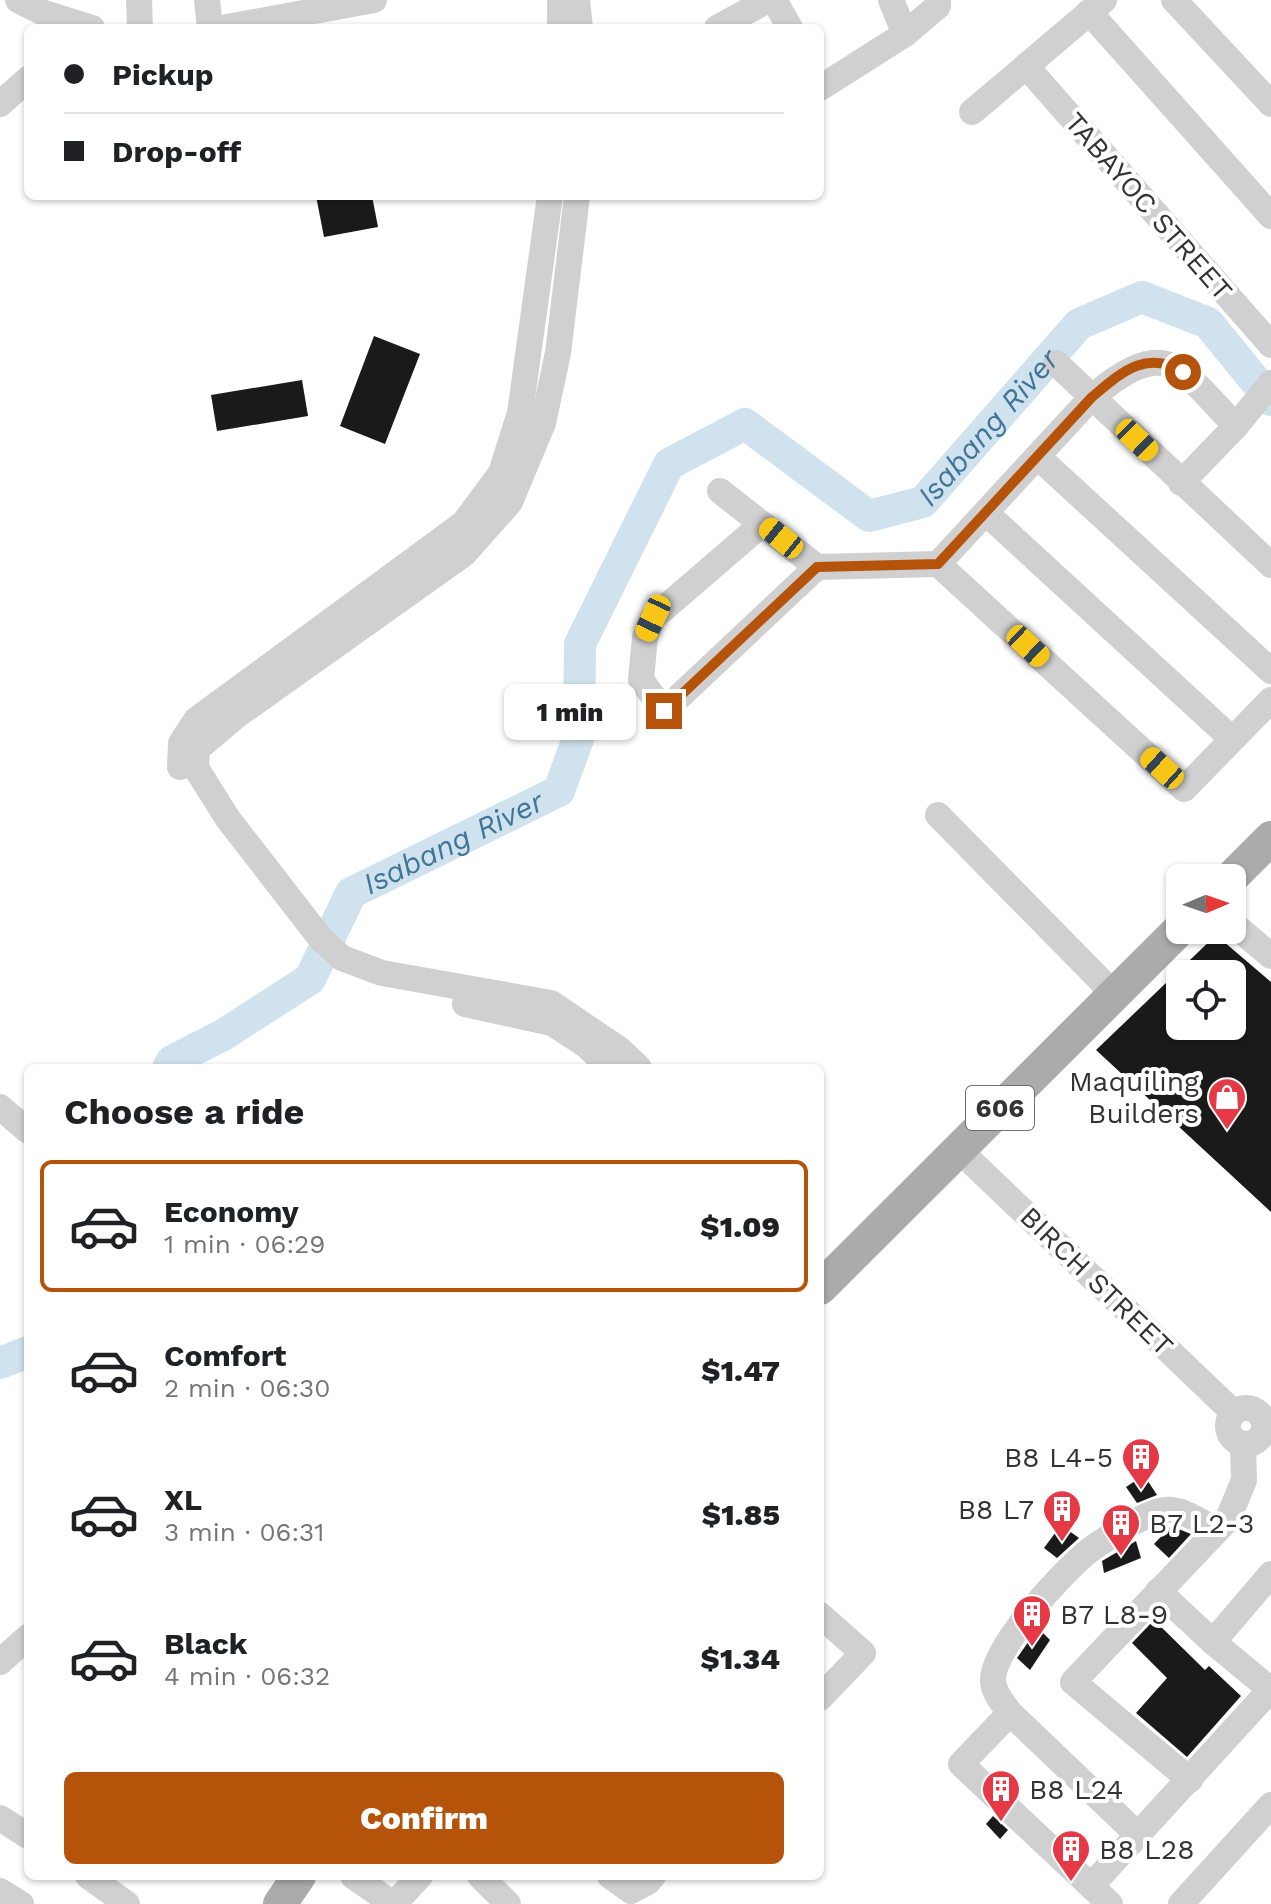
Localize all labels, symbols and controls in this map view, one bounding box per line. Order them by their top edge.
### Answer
text: Pickup [112,57,214,92]
street label: TABAYOC STREET [1058,106,1239,307]
text: Drop-off [112,134,241,169]
water label: Isabang River [910,341,1067,513]
route start [1165,354,1201,390]
car [1111,415,1163,465]
car [755,514,807,562]
car [632,591,674,645]
car [1002,621,1054,671]
callout: 1 min [504,683,636,739]
route end [646,693,682,729]
text: 1 min [537,697,603,727]
car [1136,743,1188,793]
water label: Isabang River [357,783,550,901]
north arrow [1166,864,1246,944]
map controls [1166,864,1246,1040]
button: locate [1166,960,1246,1040]
place label: Maquiling Builders [1069,1065,1199,1130]
shop icon: Maquiling Builders [1206,1076,1248,1131]
road number: 606 [966,1086,1034,1130]
text: Choose a ride [64,1091,304,1133]
icon: car [68,1190,140,1262]
text: Economy [164,1194,299,1229]
street label: BIRCH STREET [1013,1200,1180,1363]
text: $1.09 [700,1209,780,1244]
text: 1 min · 06:29 [164,1229,325,1259]
icon: car [68,1334,140,1406]
text: Comfort [164,1338,286,1373]
text: $1.47 [701,1353,780,1388]
text: 2 min · 06:30 [164,1373,330,1403]
building icon: B8 L4-5 [1120,1436,1162,1491]
place label: B8 L4-5 [1004,1441,1113,1474]
icon: car [68,1478,140,1550]
text: XL [164,1482,202,1517]
building icon: B8 L7 [1041,1488,1083,1543]
place label: B8 L7 [958,1493,1034,1526]
text: $1.85 [702,1497,780,1532]
building icon: B7 L2-3 [1100,1502,1142,1557]
place label: B7 L2-3 [1149,1507,1254,1540]
text: 3 min · 06:31 [164,1517,324,1547]
building icon: B7 L8-9 [1011,1593,1053,1648]
place label: B7 L8-9 [1060,1598,1168,1631]
icon: car [68,1622,140,1694]
text: Black [164,1626,248,1661]
text: $1.34 [701,1641,780,1676]
text: 4 min · 06:32 [164,1661,330,1691]
building icon: B8 L24 [980,1768,1022,1823]
button: Confirm [64,1772,784,1864]
place label: B8 L24 [1029,1773,1123,1806]
building icon: B8 L28 [1050,1828,1092,1883]
place label: B8 L28 [1099,1833,1194,1866]

